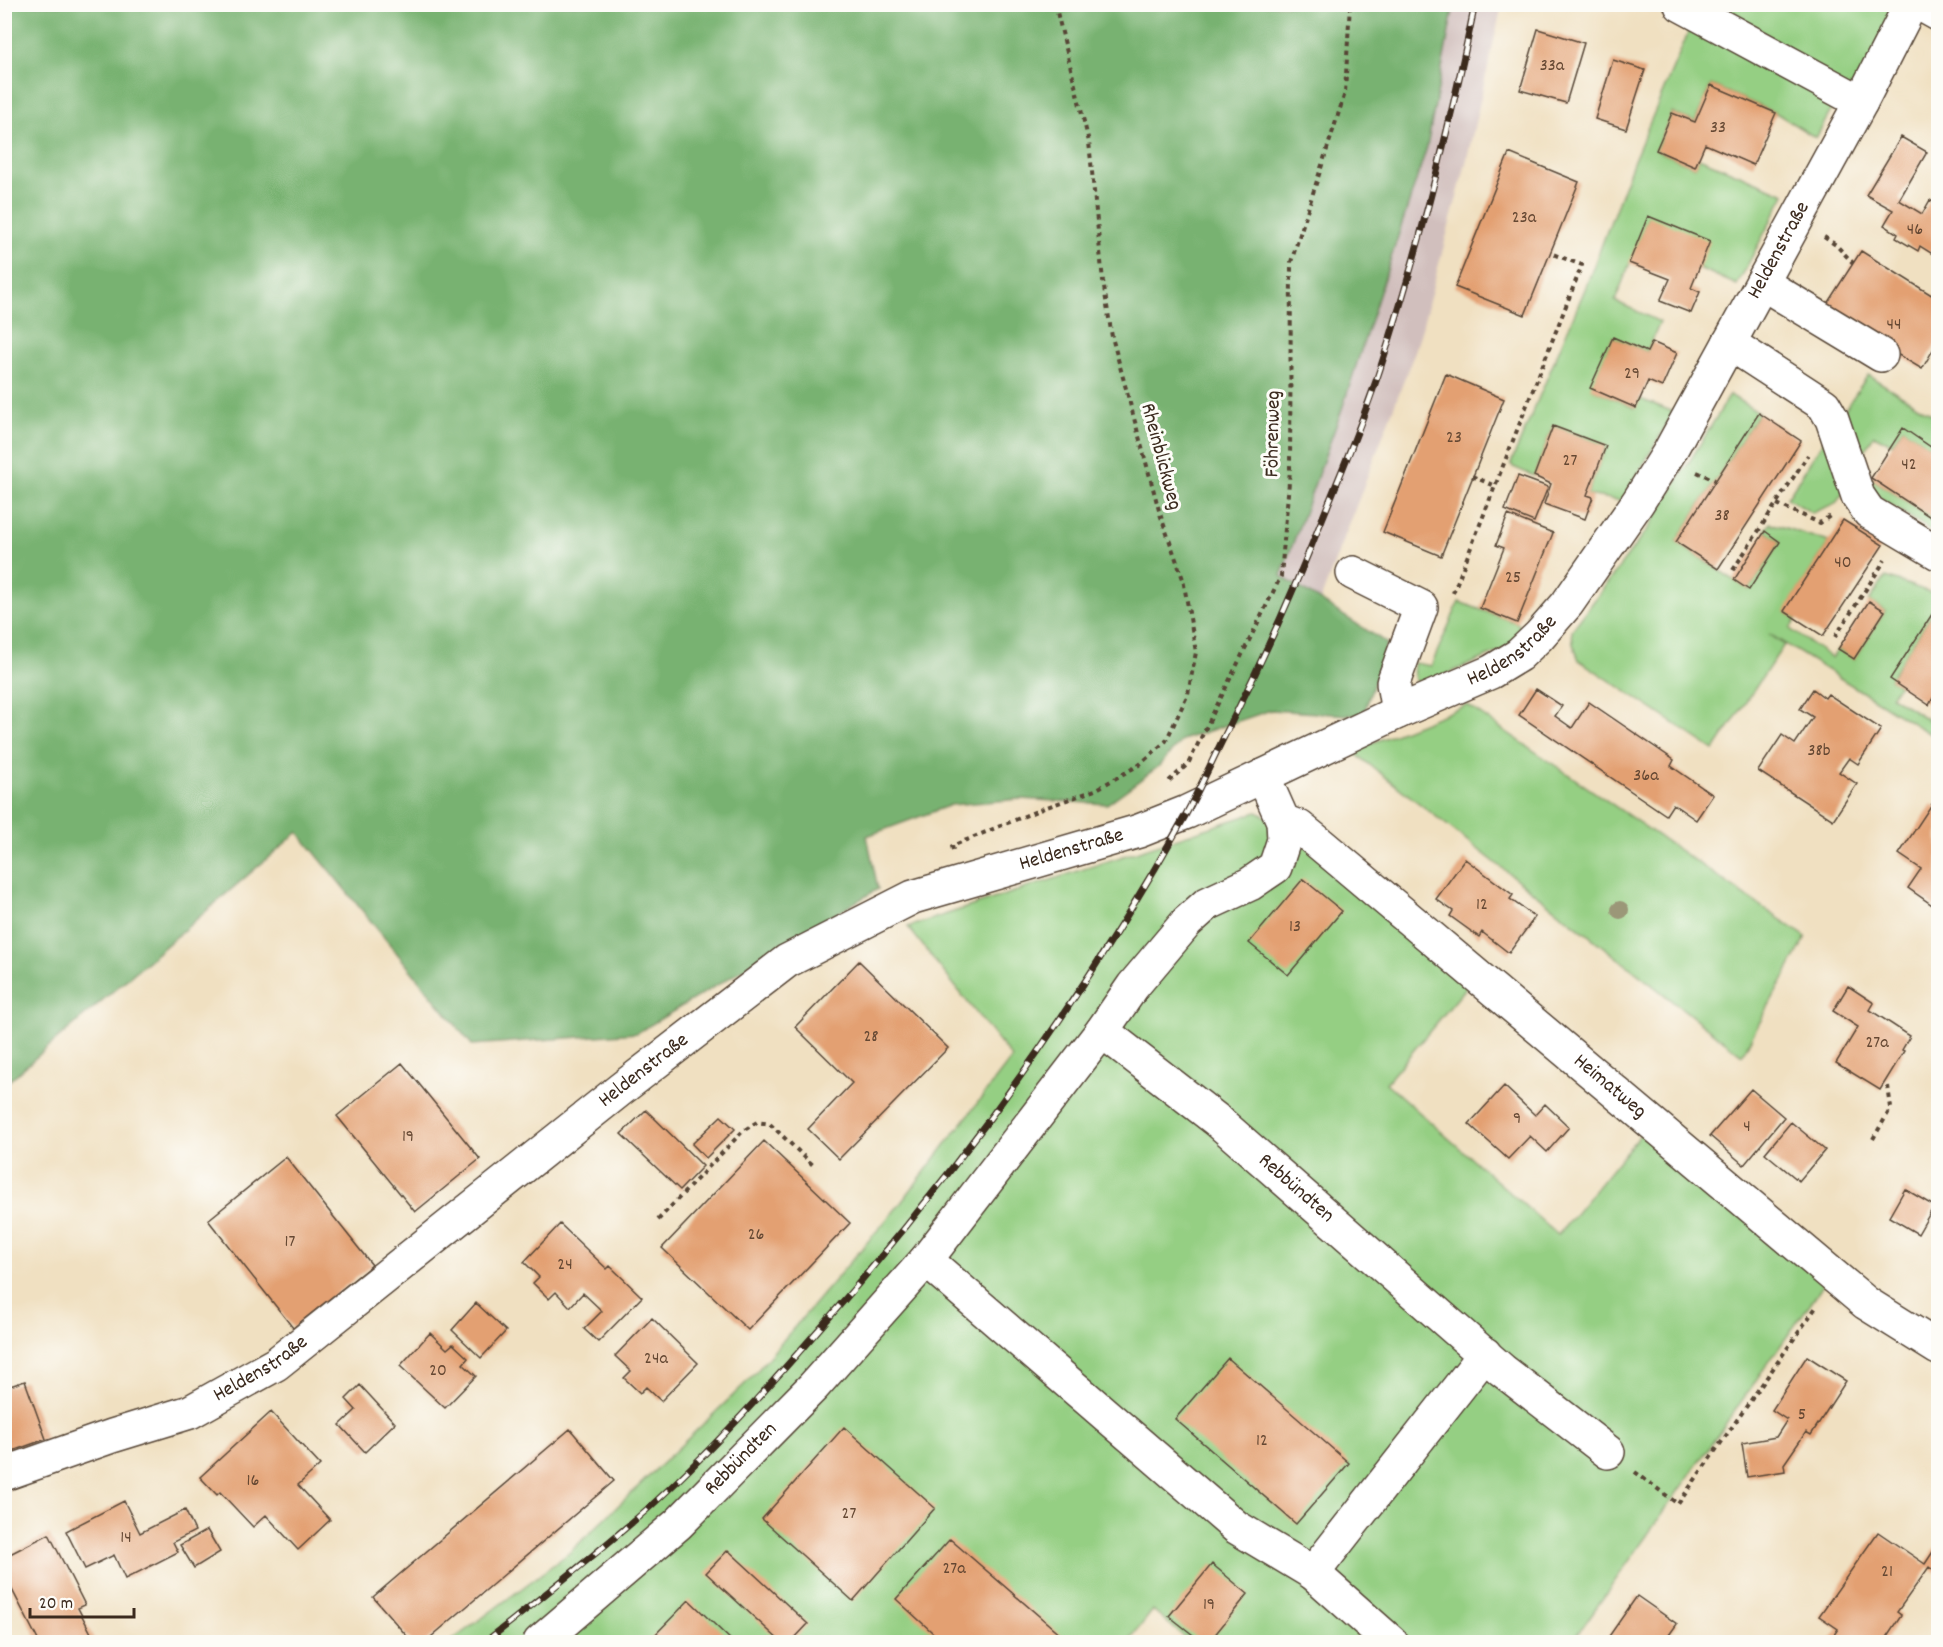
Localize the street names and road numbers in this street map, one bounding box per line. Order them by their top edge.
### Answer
street label: Heldenstraße [1741,197,1818,305]
street label: Föhrenweg [1258,390,1290,478]
street label: Rheinblickweg [1131,400,1189,514]
street label: Heldenstraße [1463,609,1565,695]
street label: Heldenstraße [1016,821,1127,880]
street label: Heldenstraße [593,1027,696,1116]
street label: Heimatweg [1566,1047,1653,1127]
street label: Rebbündten [1251,1147,1340,1231]
street label: Heldenstraße [208,1329,315,1411]
street label: Rebbündten [698,1416,785,1503]

